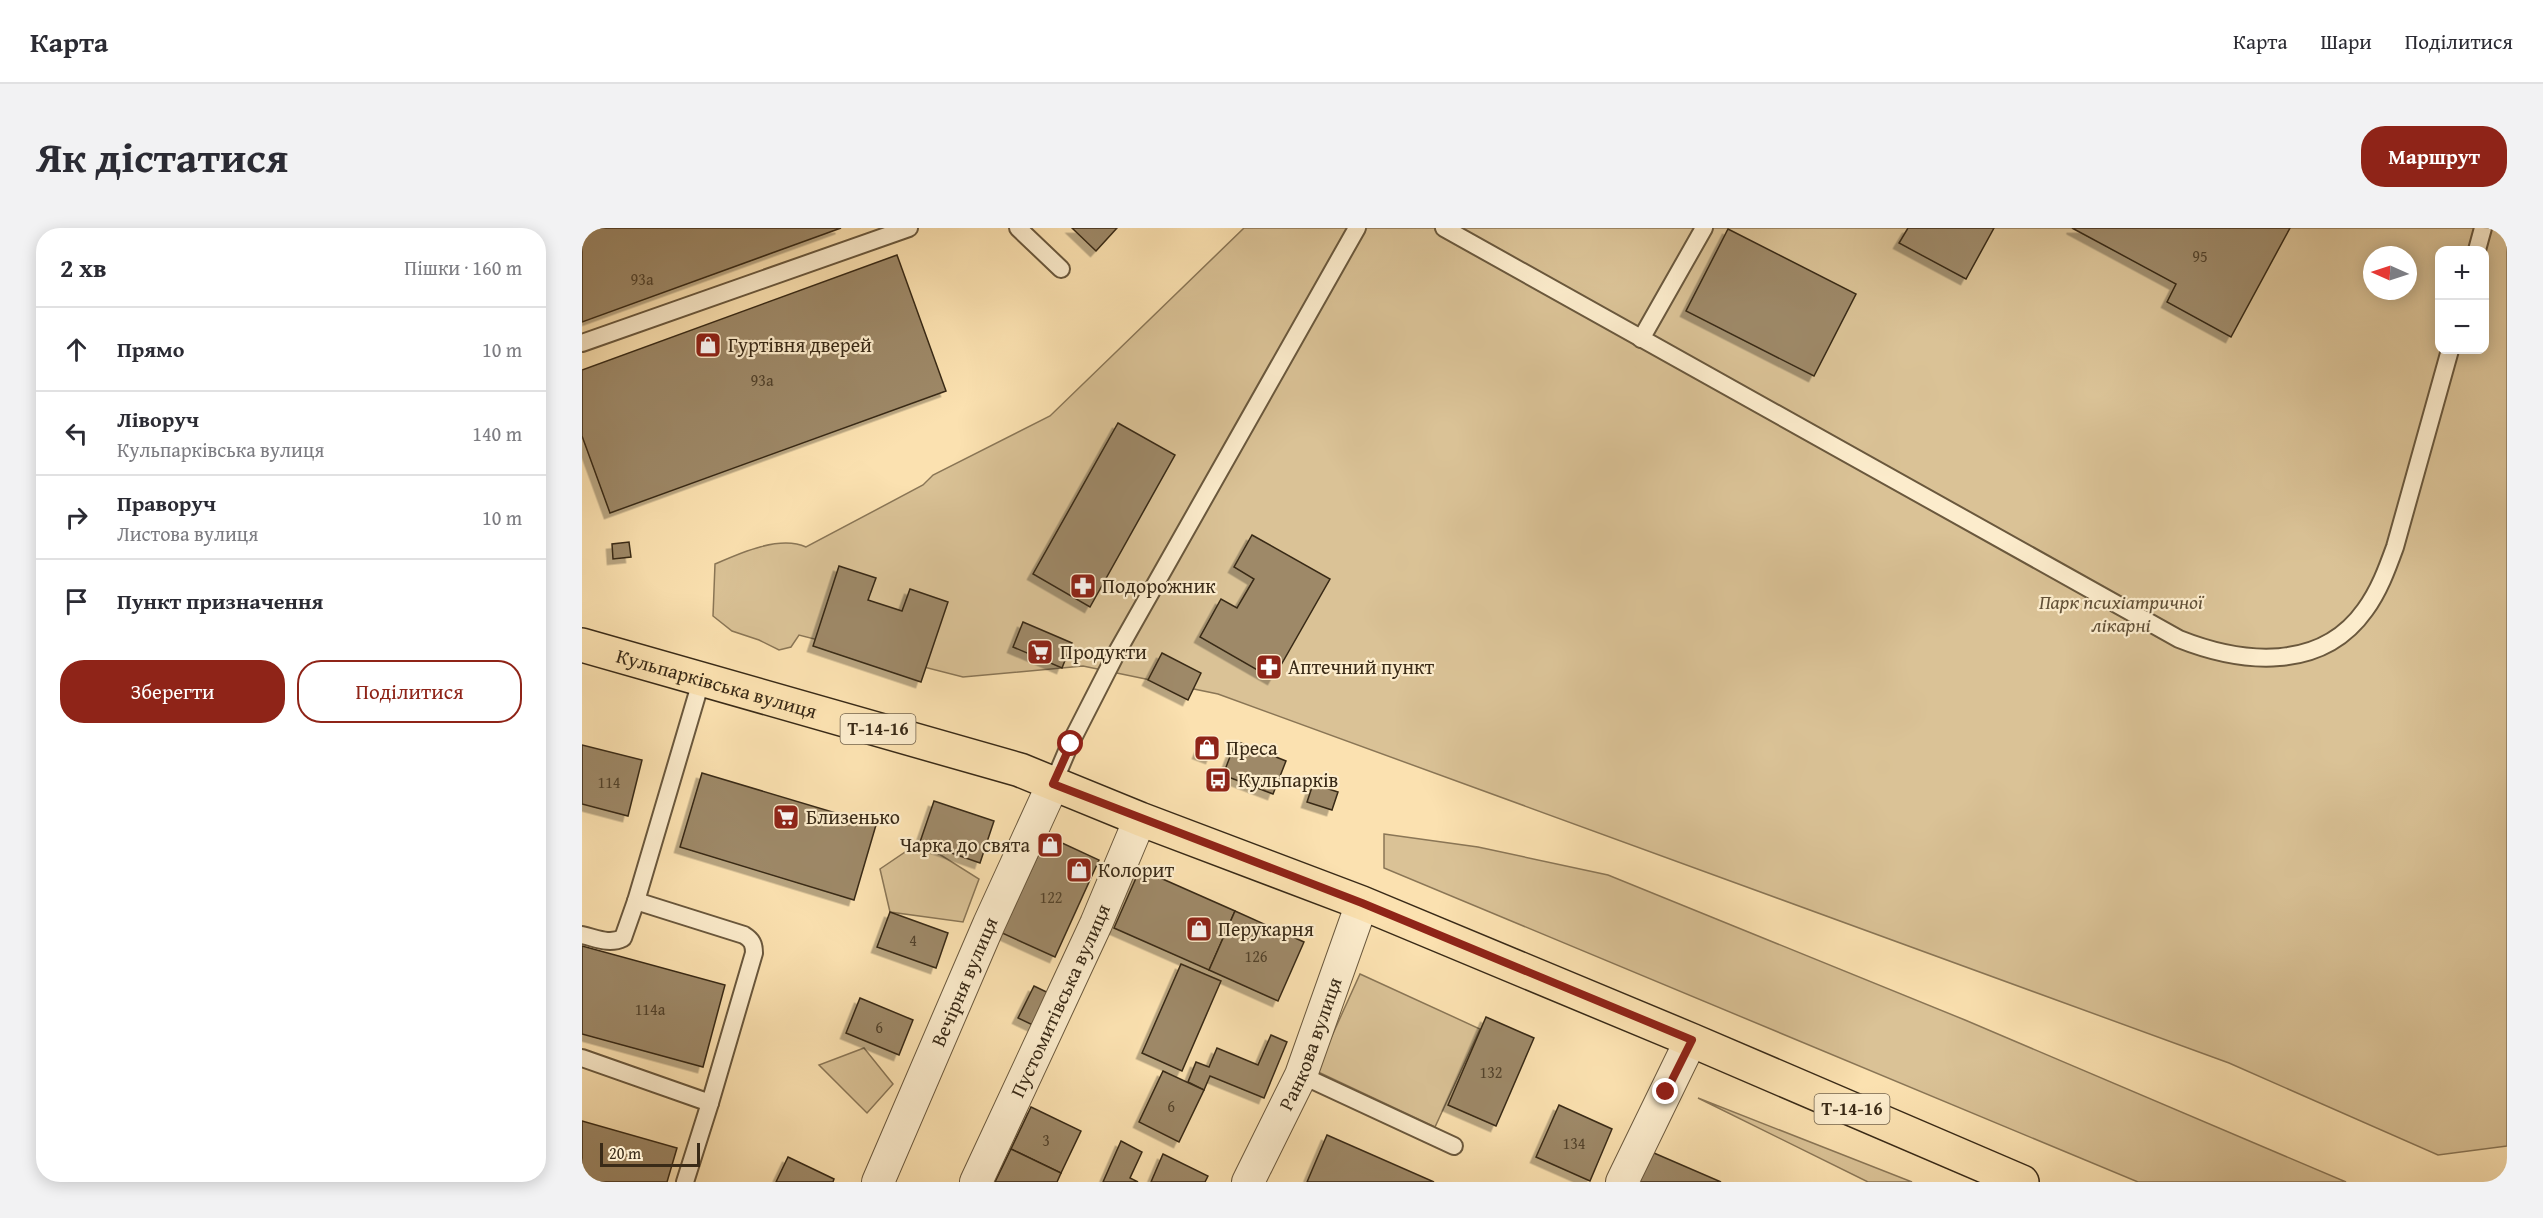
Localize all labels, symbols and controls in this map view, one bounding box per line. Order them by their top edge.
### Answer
text: Карта [30,21,108,62]
text: Карта [2233,26,2287,57]
text: Шари [2320,26,2372,57]
text: Поділитися [2405,26,2513,57]
text: Як дістатися [36,126,288,187]
button: Маршрут [2361,126,2507,187]
house number: 95 [2192,244,2208,268]
north arrow [2363,246,2417,300]
map controls [2435,246,2489,354]
button: + [2435,246,2489,300]
text: 2 хв [60,248,107,287]
text: Пішки · 160 m [404,253,522,282]
house number: 93а [630,267,654,291]
button: − [2435,300,2489,354]
shop icon: Гуртівня дверей [693,330,723,360]
place label: Гуртівня дверей [728,330,872,359]
icon: ahead [60,333,93,366]
text: Прямо [117,333,184,365]
text: 10 m [482,335,522,364]
house number: 93а [750,368,774,392]
text: Ліворуч [117,403,199,435]
icon: left [60,417,93,450]
text: 140 m [472,419,522,448]
text: Кульпарківська вулиця [117,435,324,464]
text: Праворуч [117,487,216,519]
icon: right [60,501,93,534]
text: 10 m [482,503,522,532]
text: Листова вулиця [117,519,258,548]
pharmacy icon: Подорожник [1068,571,1098,601]
place label: Подорожник [1102,571,1216,600]
icon: arrive [60,585,93,618]
text: Пункт призначення [117,585,323,617]
park label: Парк психіатричної лікарні [2039,587,2205,639]
supermarket icon: Продукти [1025,637,1055,667]
place label: Продукти [1060,637,1147,666]
street label: Кульпарківська вулиця [613,641,821,725]
pharmacy icon: Аптечний пункт [1254,652,1284,682]
place label: Аптечний пункт [1288,652,1434,681]
button: Зберегти [60,660,285,723]
button: Поділитися [297,660,522,723]
road number: Т-14-16 [840,714,916,744]
route start [1057,730,1083,756]
shop icon: Преса [1192,733,1222,763]
place label: Преса [1226,733,1278,762]
bus stop icon: Кульпарків [1203,765,1233,795]
place label: Кульпарків [1238,765,1338,794]
house number: 114 [597,770,621,794]
supermarket icon: Близенько [771,802,801,832]
place label: Близенько [806,802,900,831]
place label: Чарка до свята [900,830,1030,859]
shop icon: Чарка до свята [1035,830,1065,860]
shop icon: Колорит [1064,855,1094,885]
place label: Колорит [1098,855,1174,884]
house number: 122 [1039,885,1063,909]
street label: Пустомитівська вулиця [1002,899,1117,1102]
street label: Вечірня вулиця [923,912,1004,1051]
shop icon: Перукарня [1184,914,1214,944]
place label: Перукарня [1218,914,1314,943]
house number: 4 [909,928,917,952]
house number: 126 [1244,944,1268,968]
street label: Ранкова вулиця [1271,973,1349,1115]
house number: 114а [635,997,666,1021]
house number: 6 [875,1015,883,1039]
house number: 132 [1479,1060,1503,1084]
route end [1652,1078,1678,1104]
house number: 6 [1167,1094,1175,1118]
road number: Т-14-16 [1814,1094,1890,1124]
house number: 3 [1042,1128,1050,1152]
house number: 134 [1562,1131,1586,1155]
scale bar [600,1140,700,1168]
text: 20 m [609,1141,641,1165]

